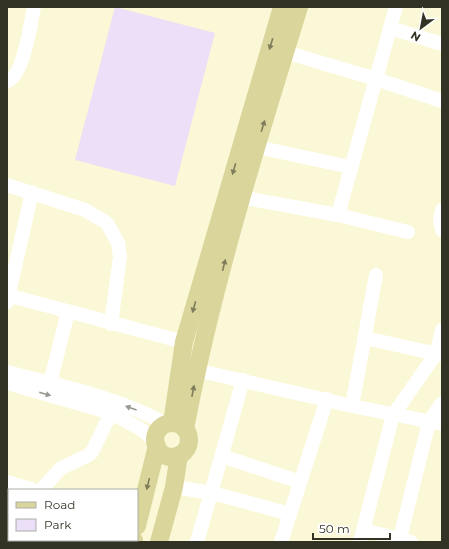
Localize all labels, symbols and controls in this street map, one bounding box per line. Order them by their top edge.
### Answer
north arrow [401,8,441,48]
text: N [408,28,423,45]
one-way arrow [267,39,273,51]
one-way arrow [260,120,266,132]
one-way arrow [231,163,237,175]
one-way arrow [221,259,227,271]
one-way arrow [191,302,197,314]
one-way arrow [190,385,196,397]
one-way arrow [39,391,51,397]
one-way arrow [125,404,137,410]
one-way arrow [145,478,151,490]
legend [8,489,138,541]
text: Road [44,497,75,512]
scale bar [313,515,390,541]
text: Park [44,517,72,532]
text: 50 m [319,521,350,536]

